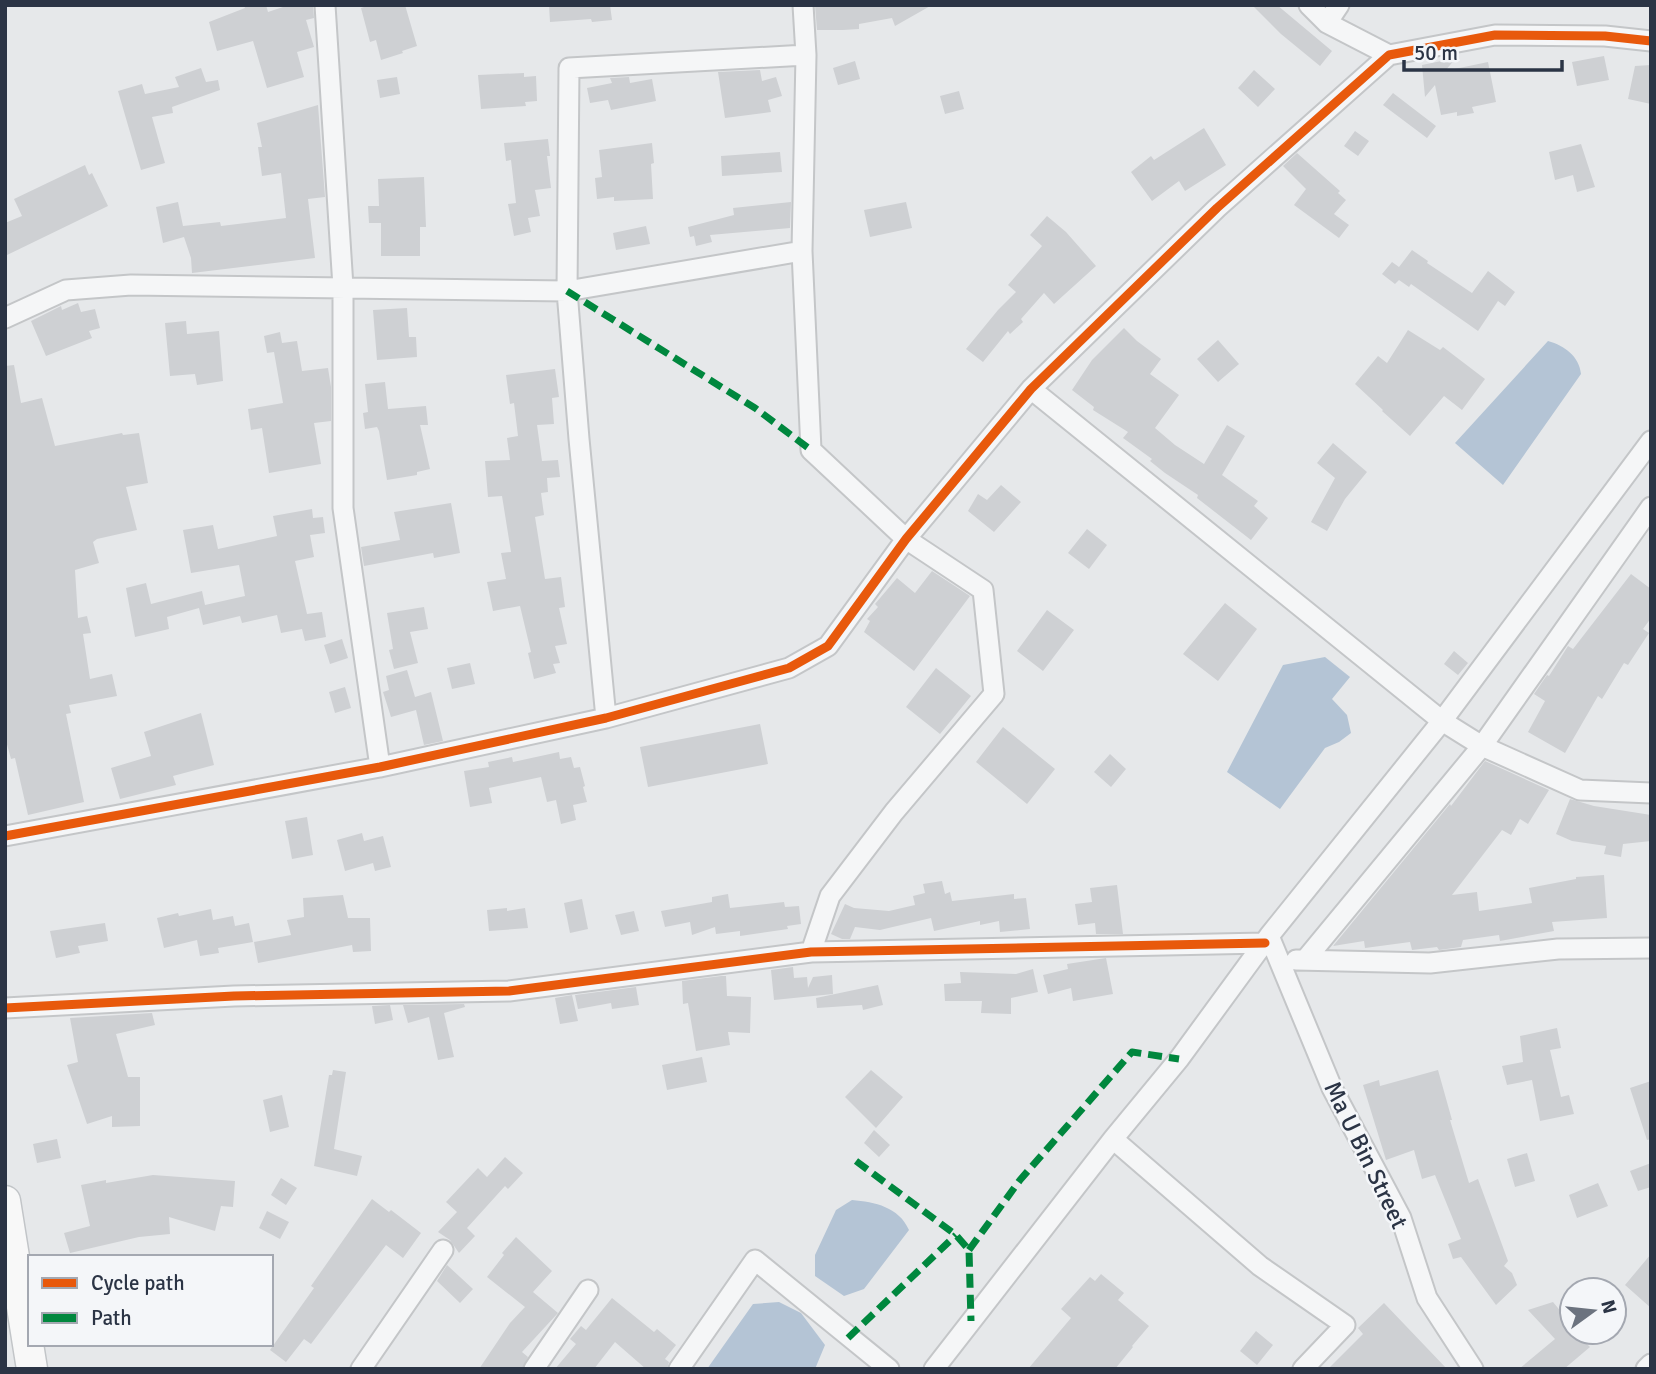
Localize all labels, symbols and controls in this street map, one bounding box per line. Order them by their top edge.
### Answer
scale bar [1404,28,1562,72]
text: 50 m [1414,40,1458,66]
street label: Ma U Bin Street [1317,1076,1415,1234]
legend [28,1255,273,1346]
text: Cycle path [91,1270,185,1296]
north arrow [1558,1276,1628,1346]
text: N [1595,1297,1622,1316]
text: Path [91,1305,132,1331]

